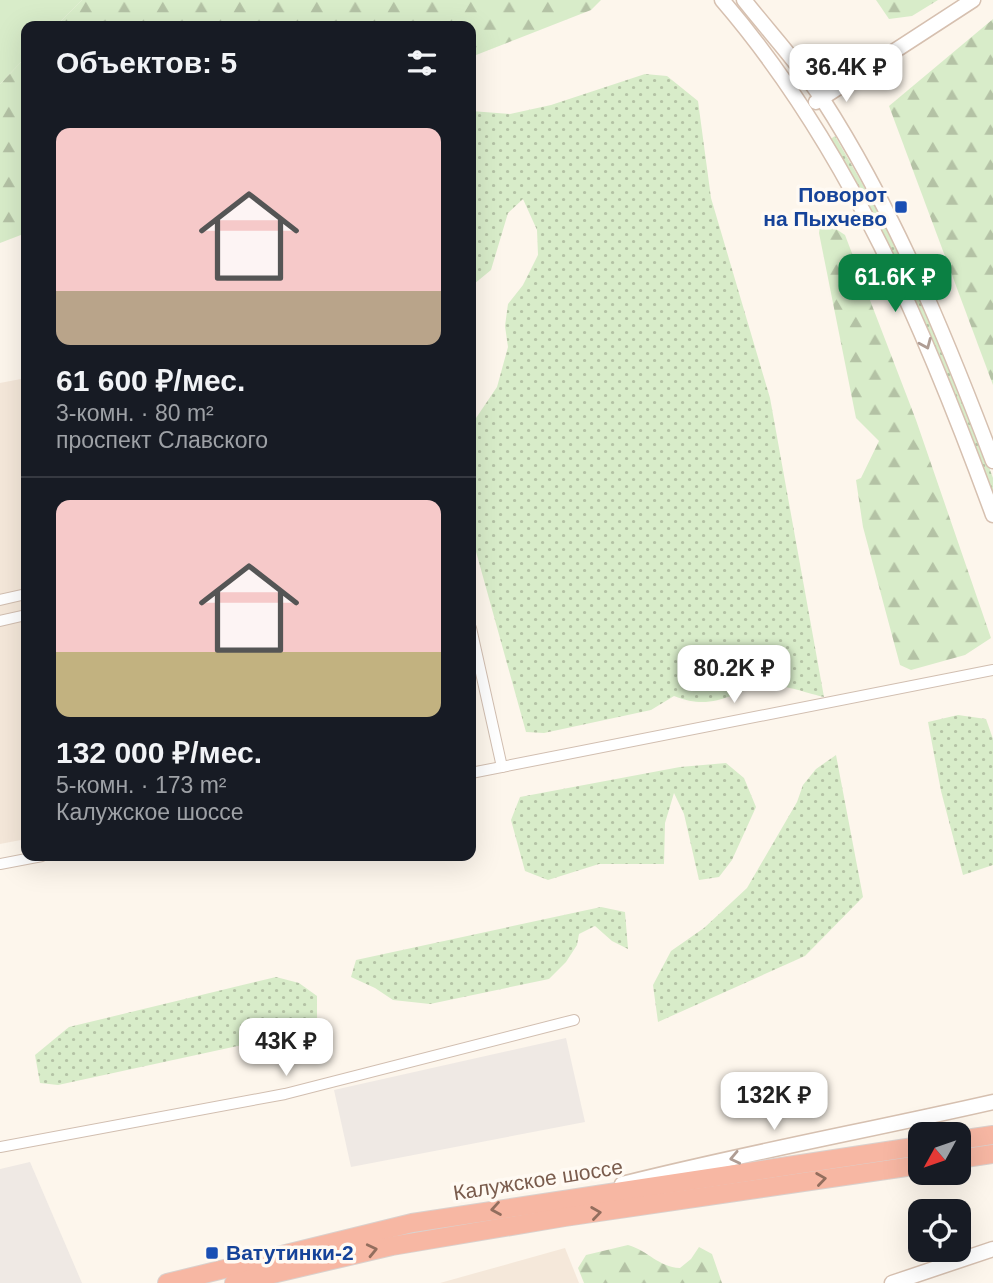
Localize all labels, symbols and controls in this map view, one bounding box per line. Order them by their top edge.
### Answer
icon: filters [403,44,441,82]
pin: 36.4K ₽ [781,44,911,104]
text: Объектов: 5 [56,46,237,79]
text: 36.4K ₽ [805,54,887,80]
icon: home [186,173,312,299]
place label: Поворот на Пыхчево [763,183,887,230]
marker: Поворот на Пыхчево [893,199,909,215]
pin: 61.6K ₽ [830,254,960,314]
text: 61.6K ₽ [854,264,936,290]
one-way arrow [918,337,932,349]
text: 61 600 ₽/мес. [56,364,245,397]
text: 3-комн. · 80 m² [56,400,214,426]
text: проспект Славского [56,427,268,453]
icon: home [186,545,312,671]
pin: 80.2K ₽ [669,646,799,705]
text: 80.2K ₽ [693,655,775,681]
text: 132 000 ₽/мес. [56,736,262,769]
text: 5-комн. · 173 m² [56,772,227,798]
text: Калужское шоссе [56,799,244,825]
pin: 43K ₽ [237,1018,335,1078]
text: 43K ₽ [255,1028,317,1054]
pin: 132K ₽ [717,1072,831,1132]
text: 132K ₽ [737,1082,811,1108]
north arrow [908,1122,971,1185]
map controls [908,1122,971,1262]
one-way arrow [729,1149,741,1164]
street label: Калужское шоссе [452,1155,624,1204]
one-way arrow [815,1172,827,1187]
button: locate [908,1199,971,1262]
one-way arrow [490,1201,502,1216]
one-way arrow [590,1205,602,1220]
place label: Ватутинки-2 [226,1241,354,1264]
one-way arrow [366,1244,378,1259]
marker: Ватутинки-2 [204,1245,220,1261]

